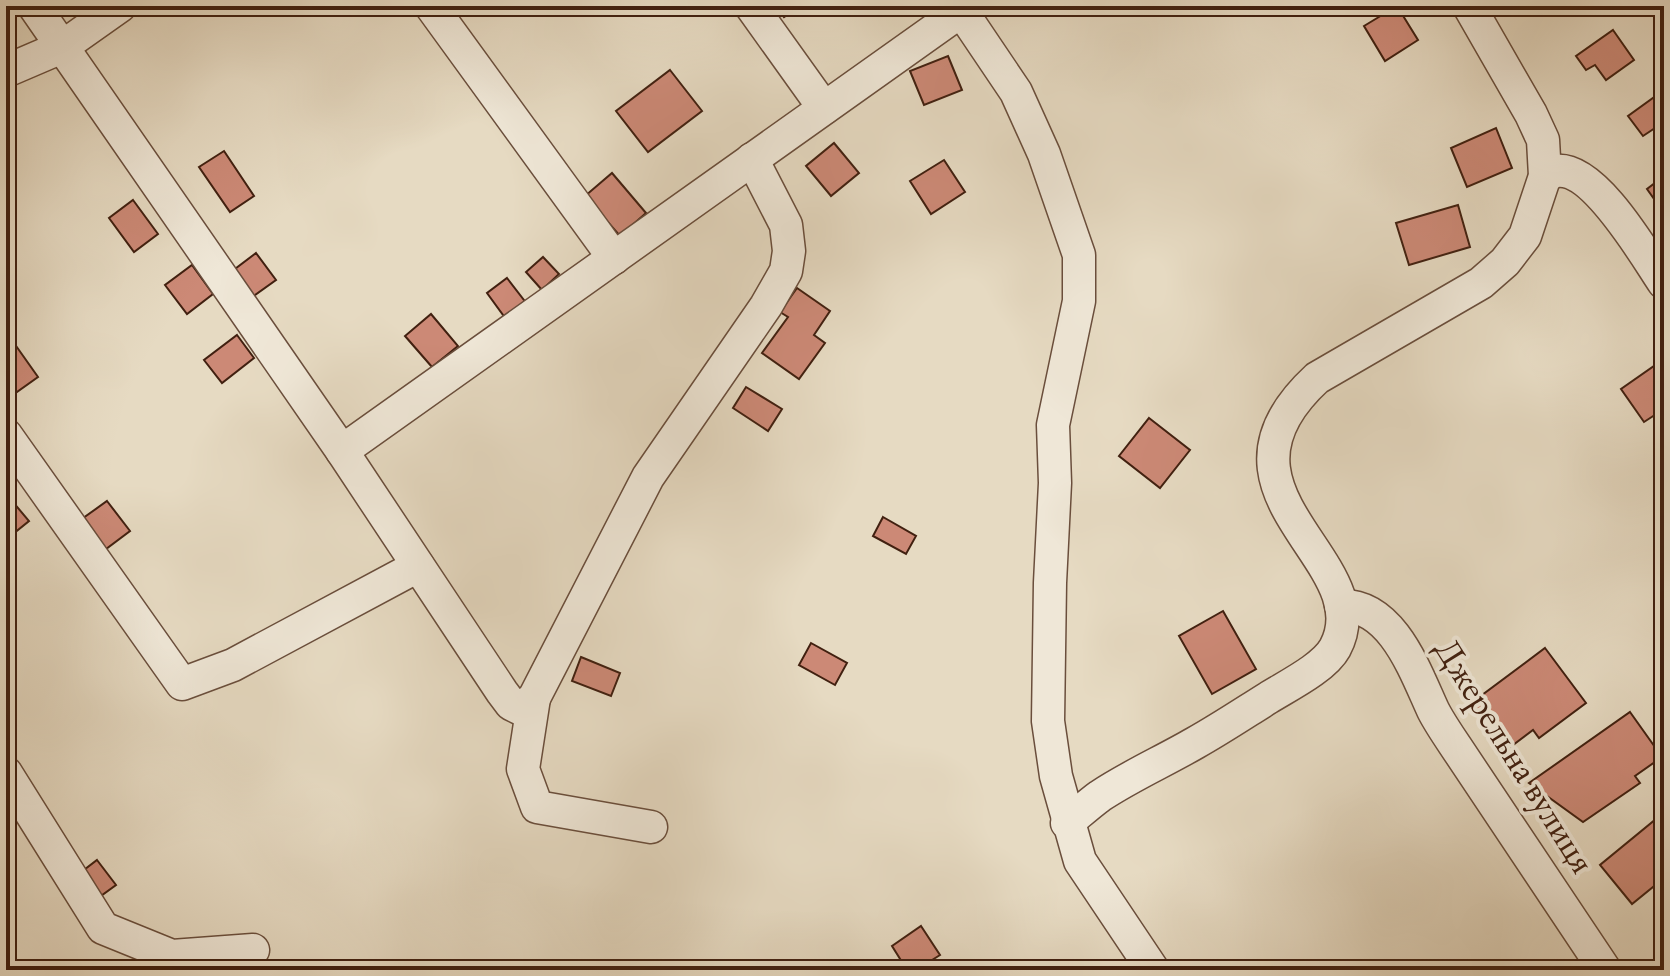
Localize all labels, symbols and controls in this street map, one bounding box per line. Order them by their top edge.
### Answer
street label: Джерельна вулиця [1424,629,1607,882]

